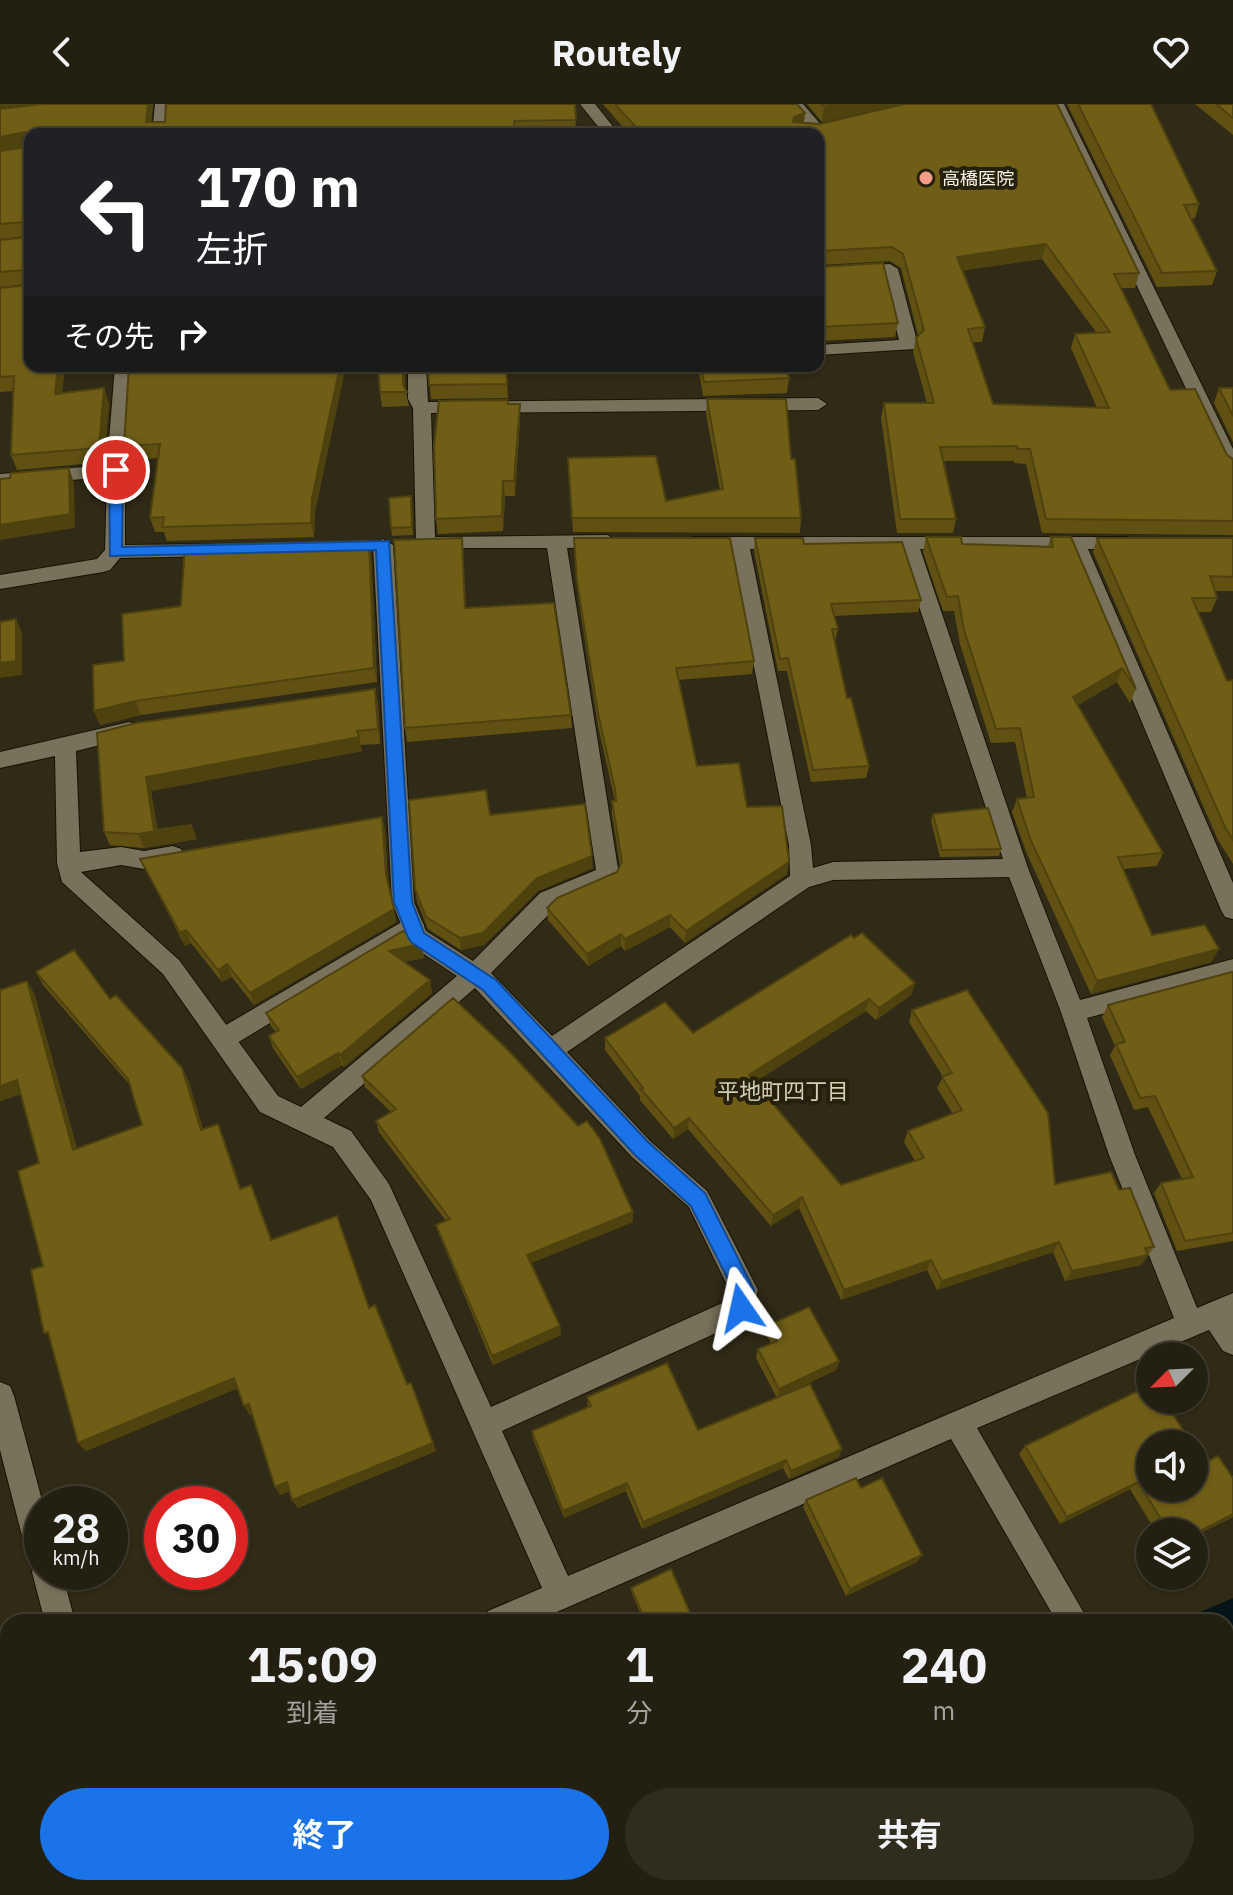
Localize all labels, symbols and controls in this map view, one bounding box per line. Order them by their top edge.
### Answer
text: Routely [552,29,681,76]
icon: back [40,30,84,74]
icon: heart [1149,30,1193,74]
text: 170 m [196,150,360,222]
icon: left [64,160,168,264]
place label: 高橋医院 [942,167,1014,190]
marker: 高橋医院 [917,169,935,187]
text: 左折 [196,225,268,272]
icon: right [170,312,214,356]
text: その先 [64,316,154,355]
pin [82,436,150,504]
icon: arrive [94,448,138,492]
district label: 平地町四丁目 [717,1076,849,1105]
position arrow [699,1266,783,1350]
north arrow [1136,1342,1208,1414]
map controls [1136,1342,1208,1590]
button: sound [1136,1430,1208,1502]
speed limit sign: 30 [144,1486,248,1590]
text: 28 [52,1502,100,1554]
button: layers [1136,1518,1208,1590]
text: km/h [52,1544,100,1571]
text: 15:09 [247,1633,378,1695]
text: 1 [625,1633,654,1695]
text: 240 [901,1634,987,1696]
text: m [932,1693,955,1727]
text: 到着 [286,1695,338,1729]
text: 分 [626,1695,652,1729]
button: 終了 [40,1788,609,1880]
button: 共有 [625,1788,1194,1880]

